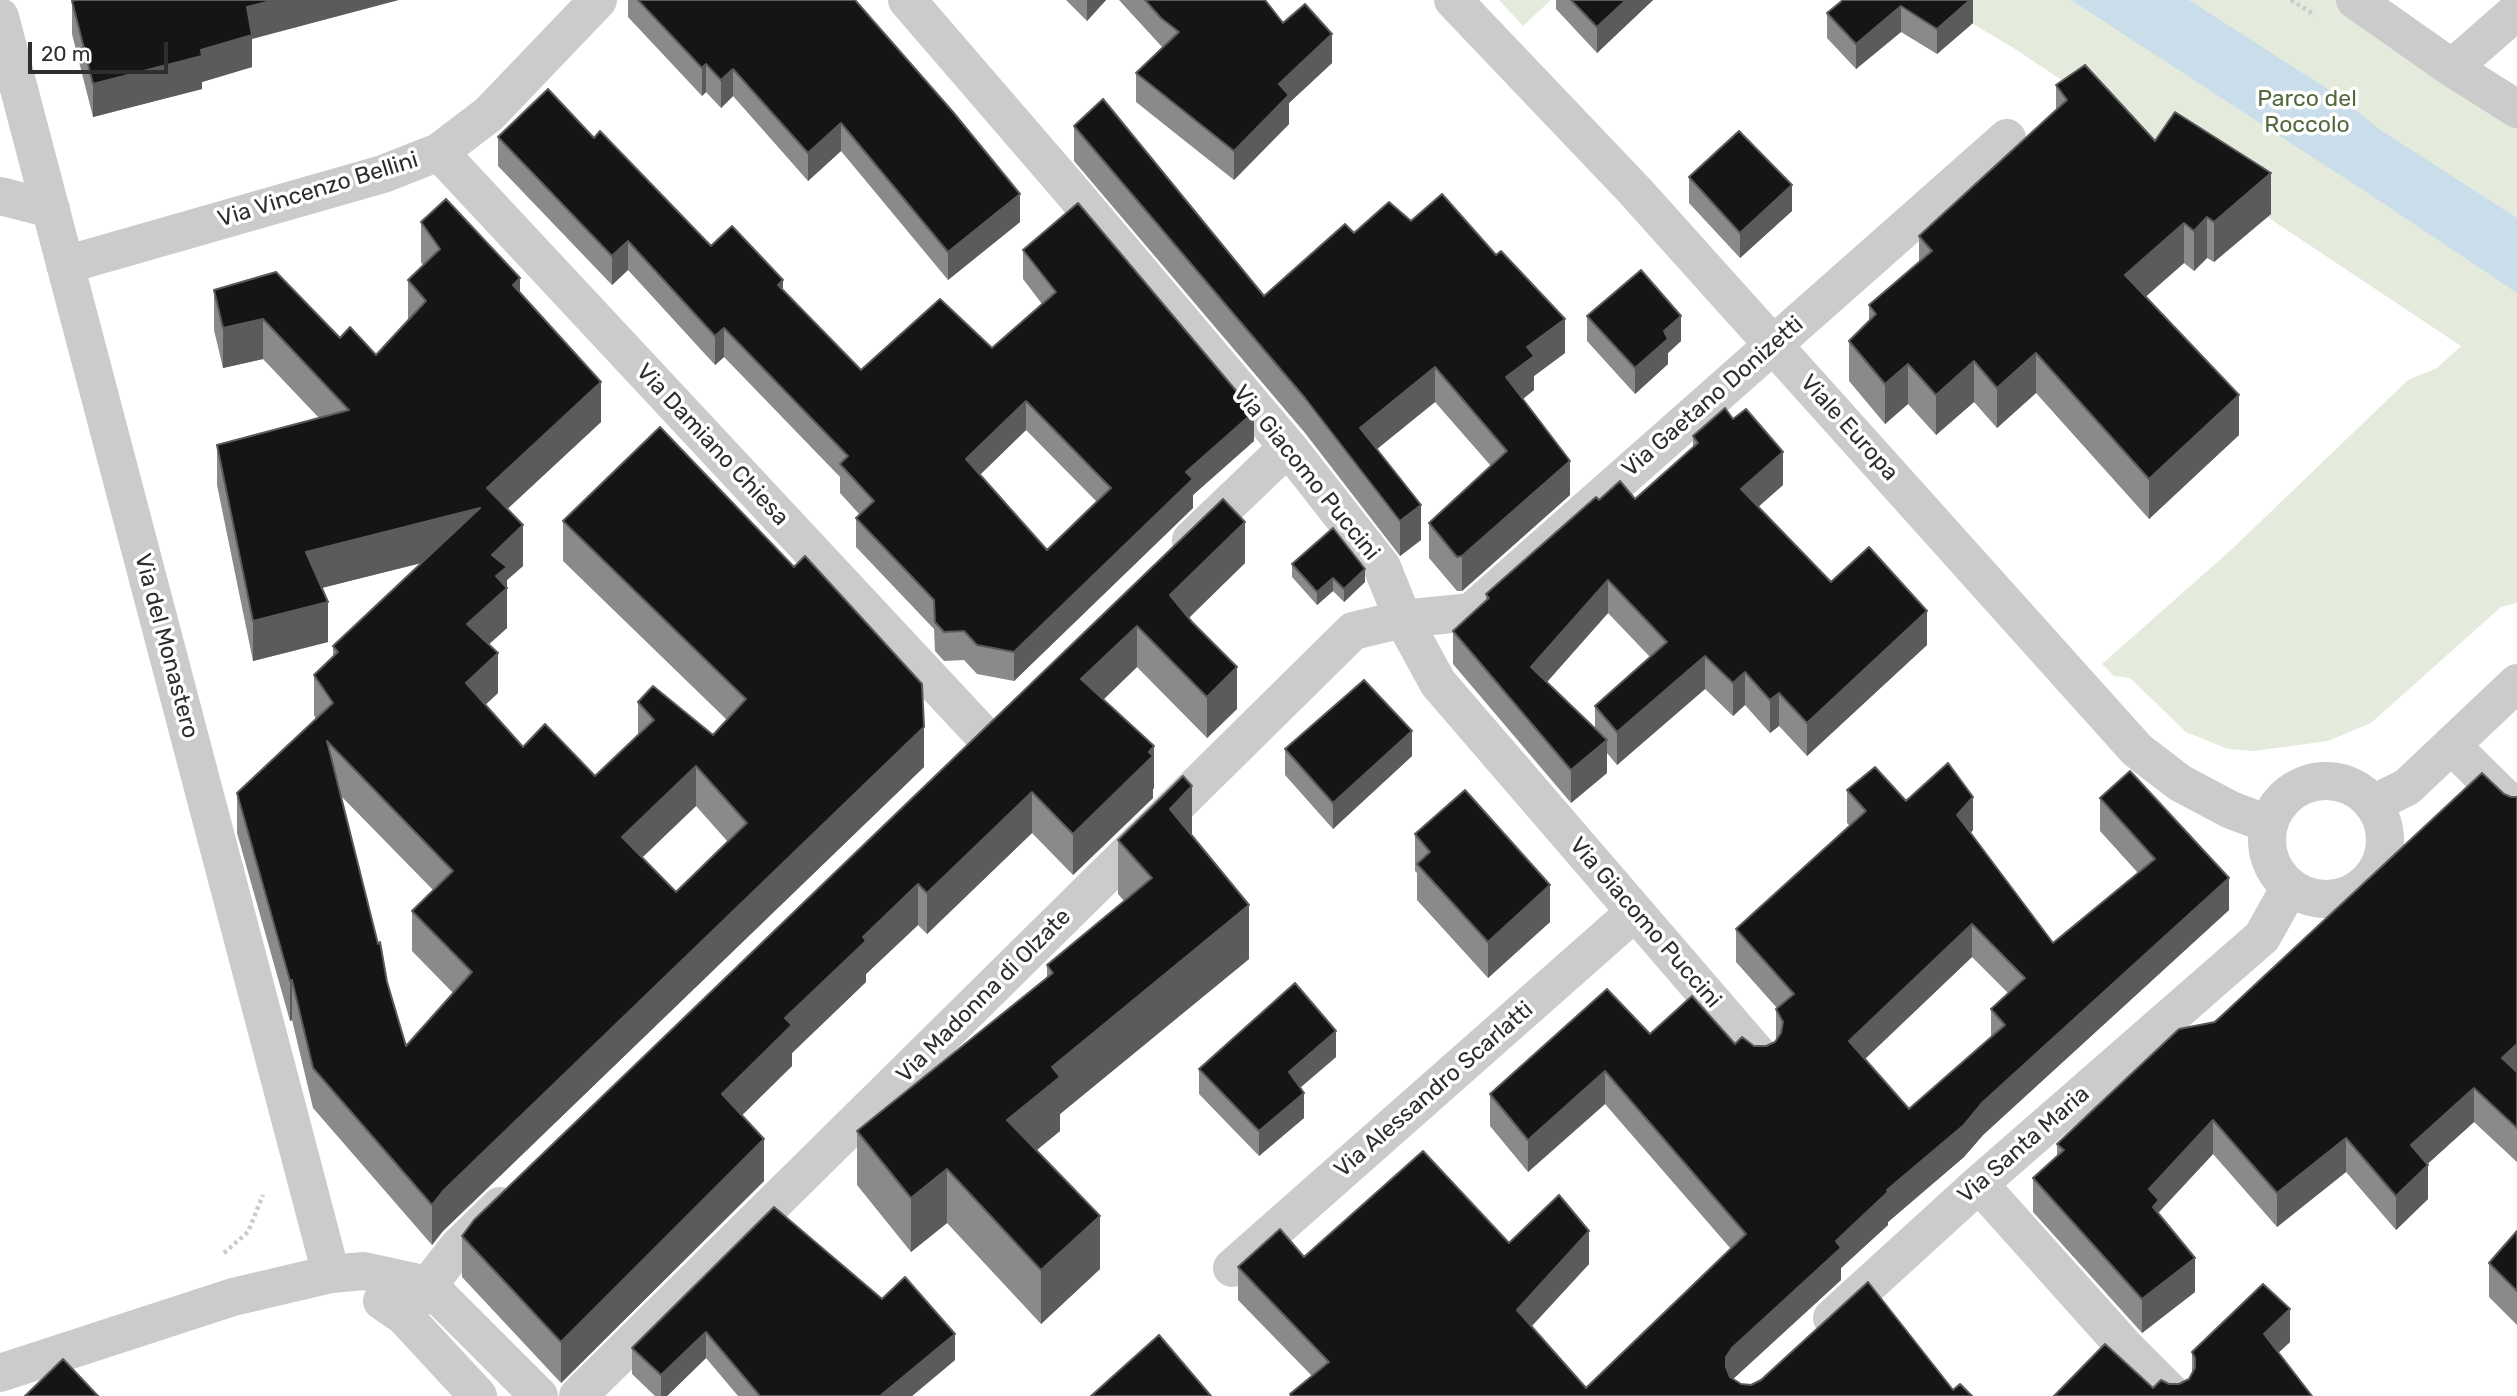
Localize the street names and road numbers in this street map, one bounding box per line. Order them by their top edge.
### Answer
street label: Via Vincenzo Bellini [215,146,421,234]
street label: Via Gaetano Donizetti [1617,311,1809,483]
street label: Via Damiano Chiesa [630,358,794,532]
street label: Viale Europa [1794,369,1904,487]
street label: Via Giacomo Puccini [1227,380,1385,566]
street label: Via del Monastero [128,551,204,741]
street label: Via Giacomo Puccini [1563,832,1727,1014]
street label: Via Madonna di Olzate [891,903,1077,1089]
street label: Via Alessandro Scarlatti [1329,996,1539,1184]
street label: Via Santa Maria [1953,1080,2095,1210]

